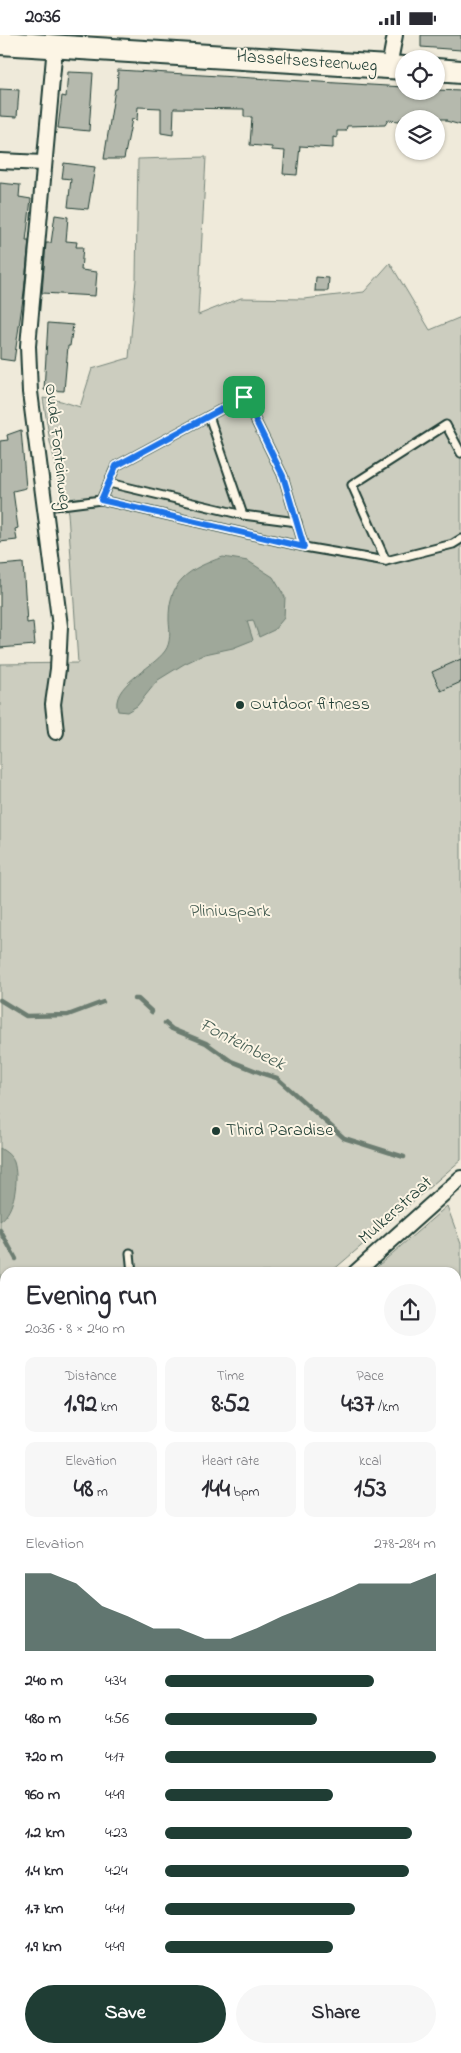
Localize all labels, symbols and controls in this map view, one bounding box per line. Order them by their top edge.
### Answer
text: 20:36 [25,4,60,31]
street label: Hasseltsesteenweg [236,44,378,81]
map controls [395,50,445,160]
button: locate [395,50,445,100]
button: layers [395,110,445,160]
pin [223,376,265,418]
street label: Oude Fonteinweg [35,382,78,512]
icon: arrive [230,383,258,411]
place label: Outdoor fitness [250,692,370,718]
marker: Outdoor fitness [234,699,246,711]
park label: Pliniuspark [190,899,270,925]
water label: Fonteinbeek [194,1012,290,1078]
place label: Third Paradise [226,1118,334,1144]
marker: Third Paradise [210,1125,222,1137]
street label: Mulkerstraat [353,1171,439,1251]
text: Evening run [25,1277,157,1318]
button: share [384,1284,436,1336]
text: 20:36 · 8 × 240 m [25,1317,125,1341]
text: Distance [65,1366,117,1387]
text: Time [217,1366,244,1387]
text: Pace [357,1366,384,1387]
text: 1.92 [64,1387,97,1423]
text: 8:52 [211,1387,250,1423]
text: 4:37 [341,1387,374,1423]
text: km [97,1397,118,1418]
text: /km [374,1397,399,1418]
text: Elevation [65,1451,117,1472]
text: Heart rate [202,1451,259,1472]
text: kcal [359,1451,381,1472]
text: 48 [74,1472,93,1508]
text: 144 [202,1472,230,1508]
text: 153 [354,1472,386,1508]
text: m [93,1482,108,1503]
text: bpm [230,1482,259,1503]
text: Elevation [25,1532,84,1556]
text: 278–284 m [374,1532,436,1556]
text: 240 m [25,1669,63,1693]
text: 4:34 [105,1669,126,1693]
text: 480 m [25,1707,61,1731]
text: 4:56 [105,1707,129,1731]
text: 720 m [25,1745,63,1769]
text: 4:17 [105,1745,125,1769]
text: 960 m [25,1783,60,1807]
text: 4:49 [105,1783,124,1807]
text: 1.2 km [25,1821,65,1845]
text: 4:23 [105,1821,128,1845]
text: 1.4 km [25,1859,63,1883]
text: 4:24 [105,1859,128,1883]
text: 1.7 km [25,1897,63,1921]
text: 4:41 [105,1897,125,1921]
text: 1.9 km [25,1935,62,1959]
text: 4:49 [105,1935,124,1959]
button: Save [25,1985,226,2043]
button: Share [236,1985,436,2043]

